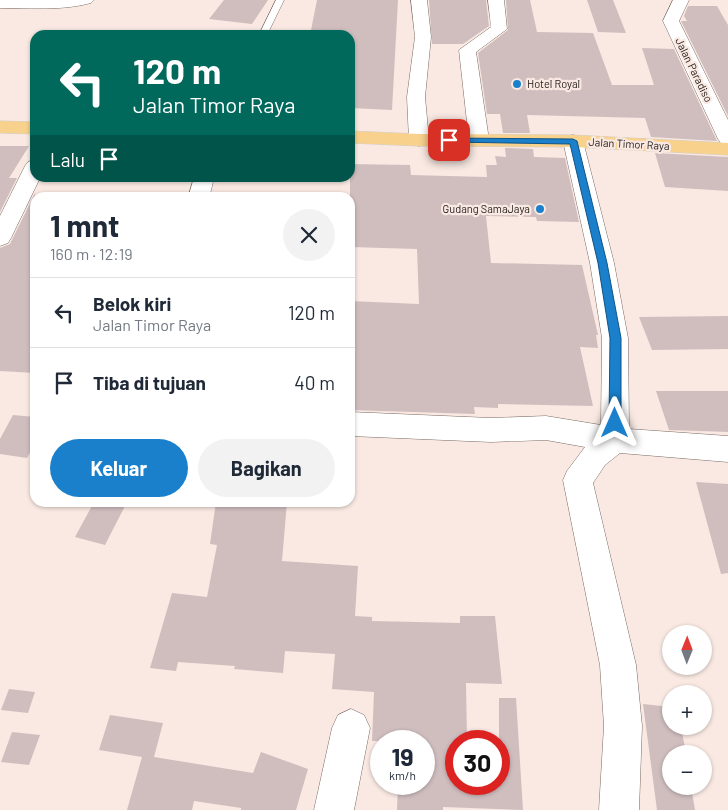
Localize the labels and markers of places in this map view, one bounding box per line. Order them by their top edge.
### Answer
place label: Hotel Royal [527,77,580,90]
marker: Hotel Royal [511,78,523,90]
pin [428,119,470,161]
place label: Gudang SamaJaya [443,202,530,215]
marker: Gudang SamaJaya [534,203,546,215]

